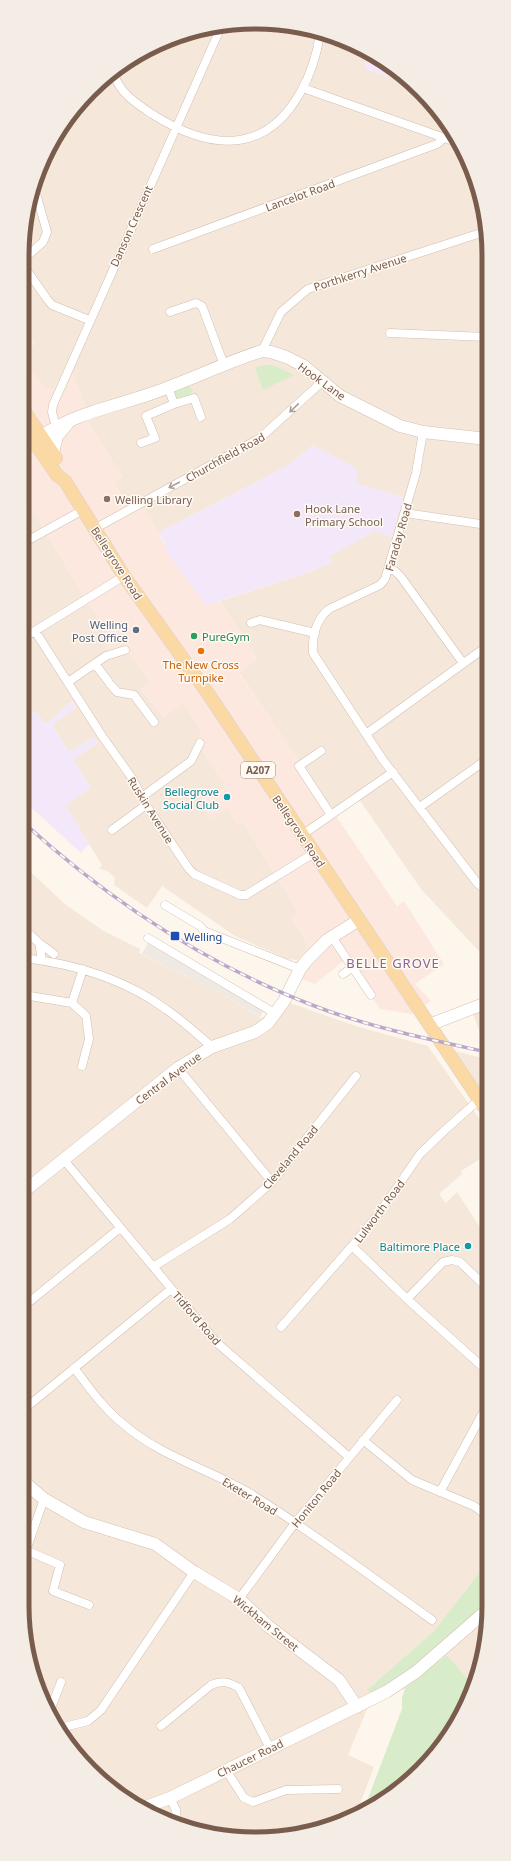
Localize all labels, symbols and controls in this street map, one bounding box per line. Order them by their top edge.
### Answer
street label: Lancelot Road [263,175,337,215]
street label: Danson Crescent [106,183,156,269]
street label: Porthkerry Avenue [312,250,408,294]
street label: Hook Lane [295,359,349,403]
one-way arrow [289,403,299,412]
street label: Churchfield Road [183,429,267,485]
one-way arrow [168,481,180,489]
place label: Welling Library [115,492,193,507]
marker: Welling Library [102,494,112,504]
place label: Hook Lane Primary School [305,501,383,529]
street label: Faraday Road [381,501,415,573]
marker: Hook Lane Primary School [292,509,302,519]
street label: Bellegrove Road [88,524,146,602]
place label: Welling Post Office [72,617,128,645]
marker: Welling Post Office [131,625,141,635]
place label: PureGym [202,629,250,644]
marker: PureGym [189,631,199,641]
marker: The New Cross Turnpike [196,646,206,656]
place label: The New Cross Turnpike [163,657,239,685]
road number: A207 [241,762,275,778]
street label: Ruskin Avenue [125,774,177,846]
place label: Bellegrove Social Club [163,784,219,812]
marker: Bellegrove Social Club [222,792,232,802]
street label: Bellegrove Road [269,792,329,870]
place label: Welling [184,929,222,944]
marker: Welling [169,930,181,942]
district label: BELLE GROVE [346,954,440,972]
street label: Central Avenue [132,1048,204,1108]
street label: Cleveland Road [259,1122,321,1192]
street label: Lulworth Road [350,1176,408,1246]
place label: Baltimore Place [380,1239,460,1254]
marker: Baltimore Place [463,1241,473,1251]
street label: Tidford Road [170,1288,224,1348]
street label: Honiton Road [288,1466,344,1530]
street label: Exeter Road [220,1474,280,1518]
street label: Wickham Street [230,1592,302,1654]
street label: Chaucer Road [214,1735,286,1781]

